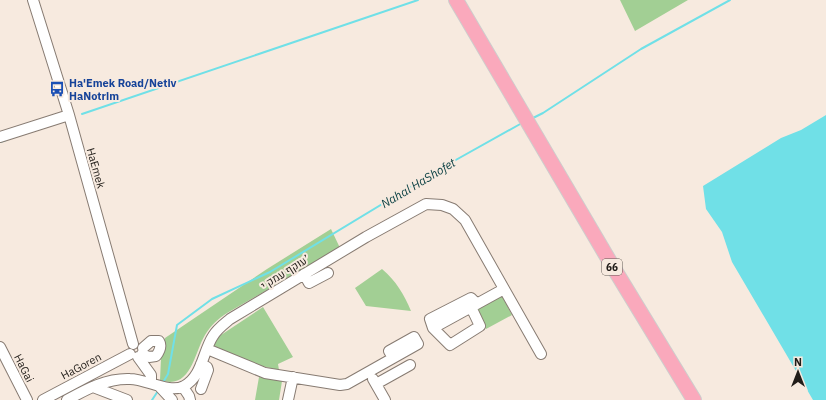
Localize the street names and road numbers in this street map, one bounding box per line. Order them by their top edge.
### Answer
street label: HaEmek [84,146,109,190]
street label: עוקף עמק י’ [258,252,312,292]
road number: 66 [602,259,622,275]
street label: HaGoren [58,350,104,382]
street label: HaGai [11,351,37,385]

